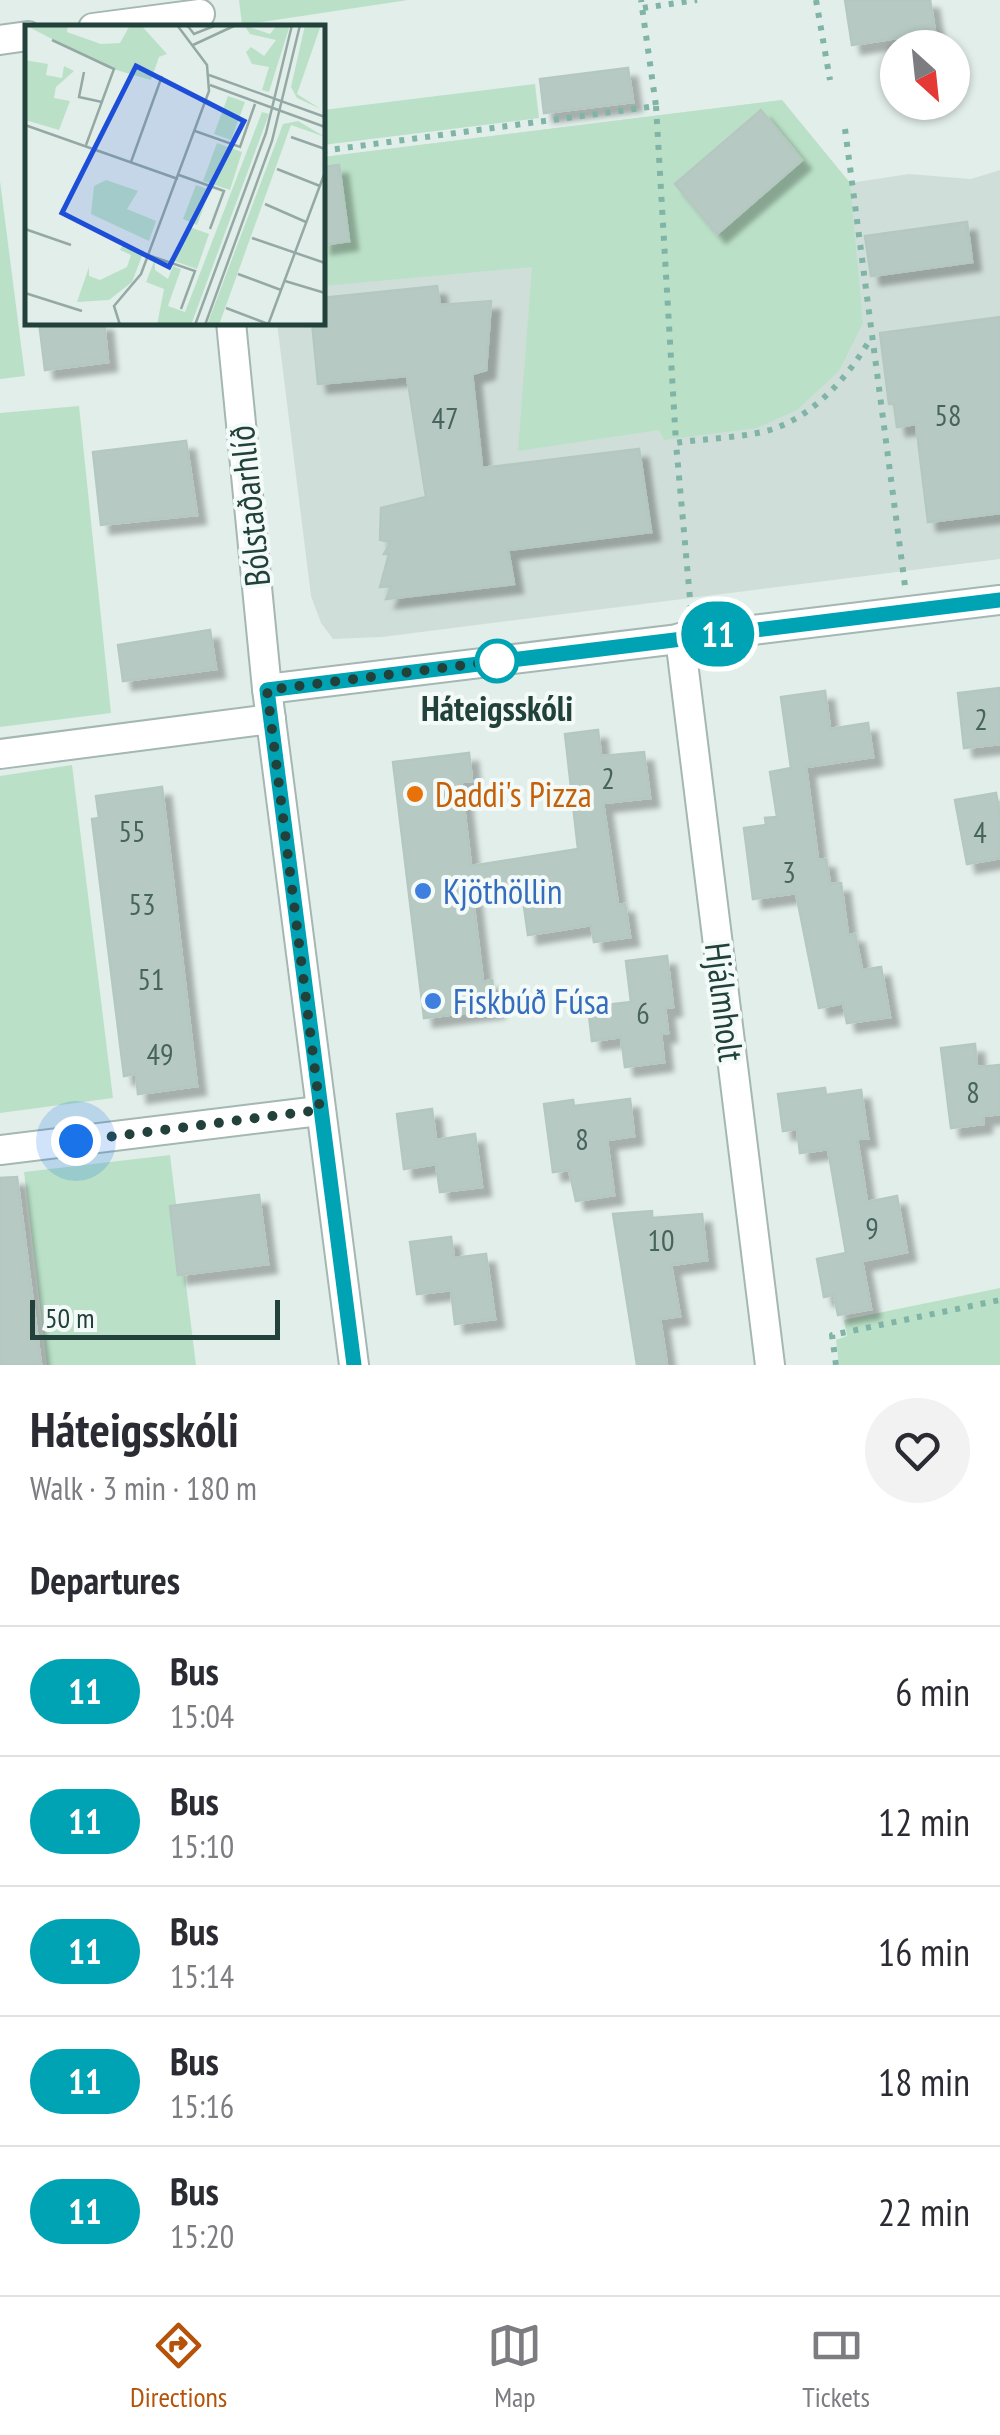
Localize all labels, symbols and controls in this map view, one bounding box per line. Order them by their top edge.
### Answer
inset map [25,25,325,325]
north arrow [880,30,970,120]
map controls [880,30,970,120]
house number: 58 [935,395,962,434]
house number: 47 [432,398,459,437]
street label: Bólstaðarhlíð [218,423,280,589]
line badge: 11 [673,602,763,666]
text: 11 [701,611,735,657]
marker: Háteigsskóli [476,640,518,682]
place label: Háteigsskóli [421,685,573,731]
house number: 2 [974,699,988,738]
house number: 2 [601,758,615,797]
place label: Daddi's Pizza [435,771,592,817]
marker: Daddi's Pizza [404,783,426,805]
house number: 55 [119,811,146,850]
house number: 4 [973,812,987,851]
house number: 3 [782,852,796,891]
place label: Kjöthöllin [443,868,562,914]
marker: Kjöthöllin [412,880,434,902]
house number: 53 [129,884,156,923]
street label: Hjálmholt [695,940,755,1064]
house number: 51 [138,959,165,998]
place label: Fiskbúð Fúsa [453,978,610,1024]
marker: Fiskbúð Fúsa [422,990,444,1012]
house number: 6 [636,993,650,1032]
house number: 49 [147,1034,174,1073]
house number: 8 [966,1072,980,1111]
your location [51,1116,101,1166]
house number: 8 [575,1119,589,1158]
house number: 9 [865,1208,879,1247]
house number: 10 [648,1220,675,1259]
scale bar [30,1295,280,1340]
text: 50 m [45,1299,94,1336]
text: Háteigsskóli [30,1398,239,1460]
button: heart [865,1398,970,1503]
text: Walk · 3 min · 180 m [30,1467,257,1509]
text: Departures [30,1555,180,1604]
text: Bus [170,1646,219,1695]
text: 6 min [895,1667,970,1716]
text: 11 [68,1668,102,1714]
text: 15:04 [170,1695,234,1737]
text: Bus [170,1776,219,1825]
text: 12 min [878,1797,970,1846]
text: 11 [68,1798,102,1844]
text: 15:10 [170,1825,234,1867]
text: Bus [170,1906,219,1955]
text: 16 min [878,1927,970,1976]
text: 11 [68,1928,102,1974]
text: 15:14 [170,1955,234,1997]
text: Bus [170,2036,219,2085]
text: 18 min [878,2057,970,2106]
text: 11 [68,2058,102,2104]
text: 15:16 [170,2085,234,2127]
text: Bus [170,2166,219,2215]
text: 22 min [878,2187,970,2236]
text: 11 [68,2188,102,2234]
text: 15:20 [170,2215,234,2257]
tab: Directions [130,2318,227,2415]
tab: Map [487,2318,542,2415]
tab: Tickets [802,2318,870,2415]

